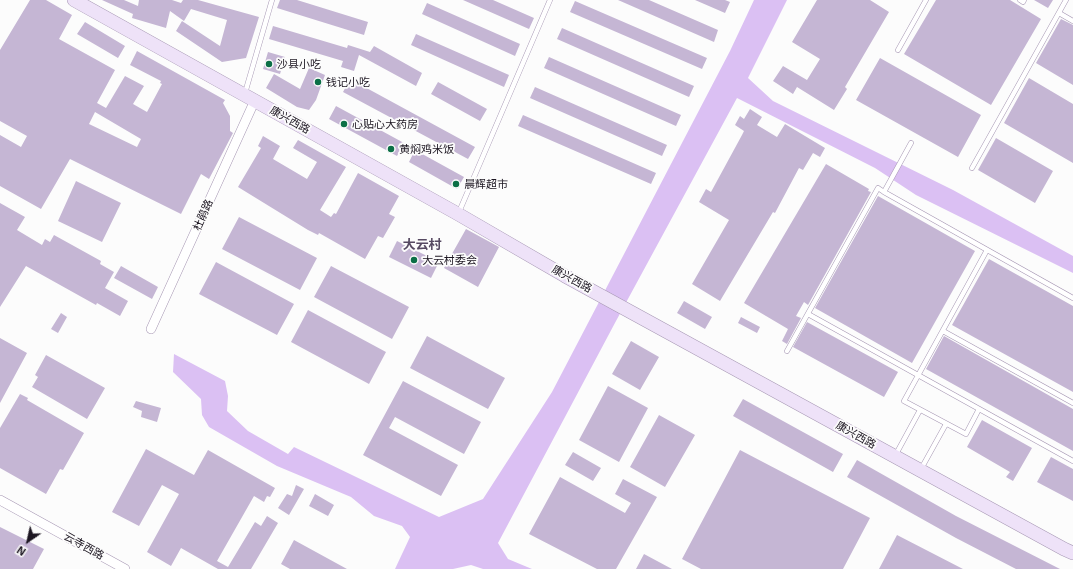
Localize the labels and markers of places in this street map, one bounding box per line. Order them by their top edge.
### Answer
place label: 沙县小吃 [277,57,321,71]
marker: 沙县小吃 [264,59,274,69]
place label: 钱记小吃 [326,75,370,89]
marker: 钱记小吃 [313,77,323,87]
place label: 心贴心大药房 [352,117,418,131]
marker: 心贴心大药房 [339,119,349,129]
place label: 黄焖鸡米饭 [399,142,454,156]
marker: 黄焖鸡米饭 [386,144,396,154]
place label: 晨辉超市 [464,177,508,191]
marker: 晨辉超市 [451,179,461,189]
place label: 大云村委会 [422,253,477,267]
marker: 大云村委会 [409,255,419,265]

